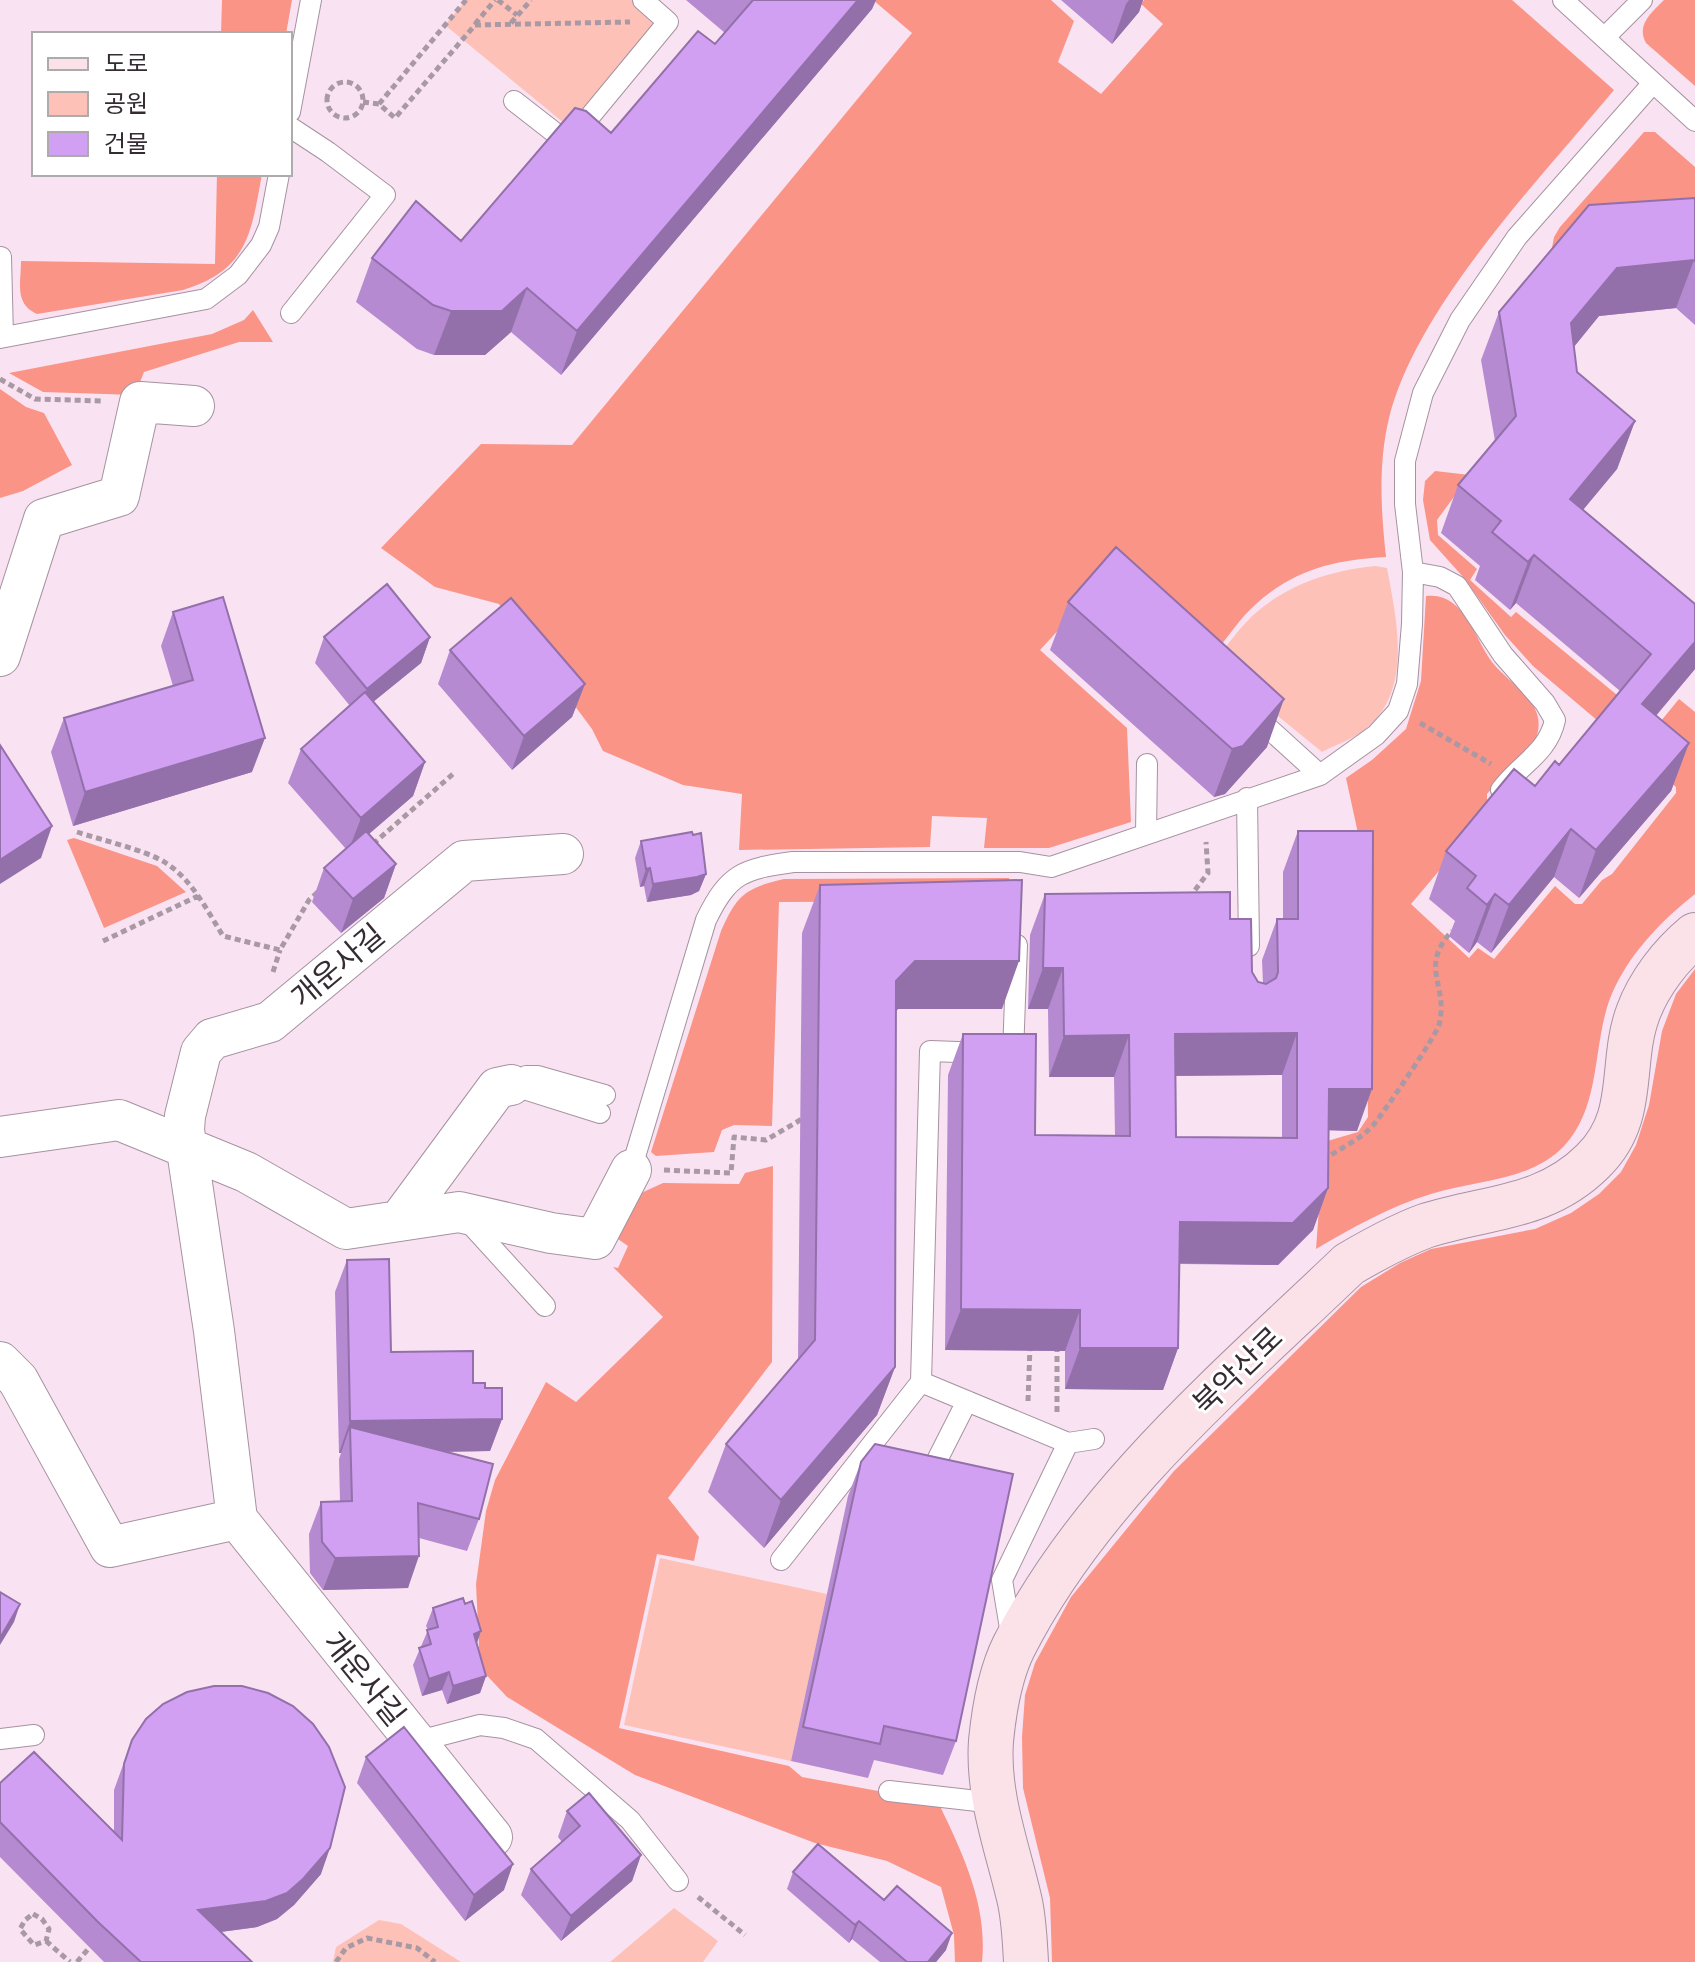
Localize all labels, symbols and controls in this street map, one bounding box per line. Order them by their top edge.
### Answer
legend [32,32,292,176]
text: 도로 [104,48,148,79]
text: 공원 [104,88,148,119]
text: 건물 [104,128,148,159]
street label: 개운사길 [282,914,392,1015]
street label: 북악산로 [1184,1318,1290,1422]
street label: 개운사길 [315,1623,415,1733]

